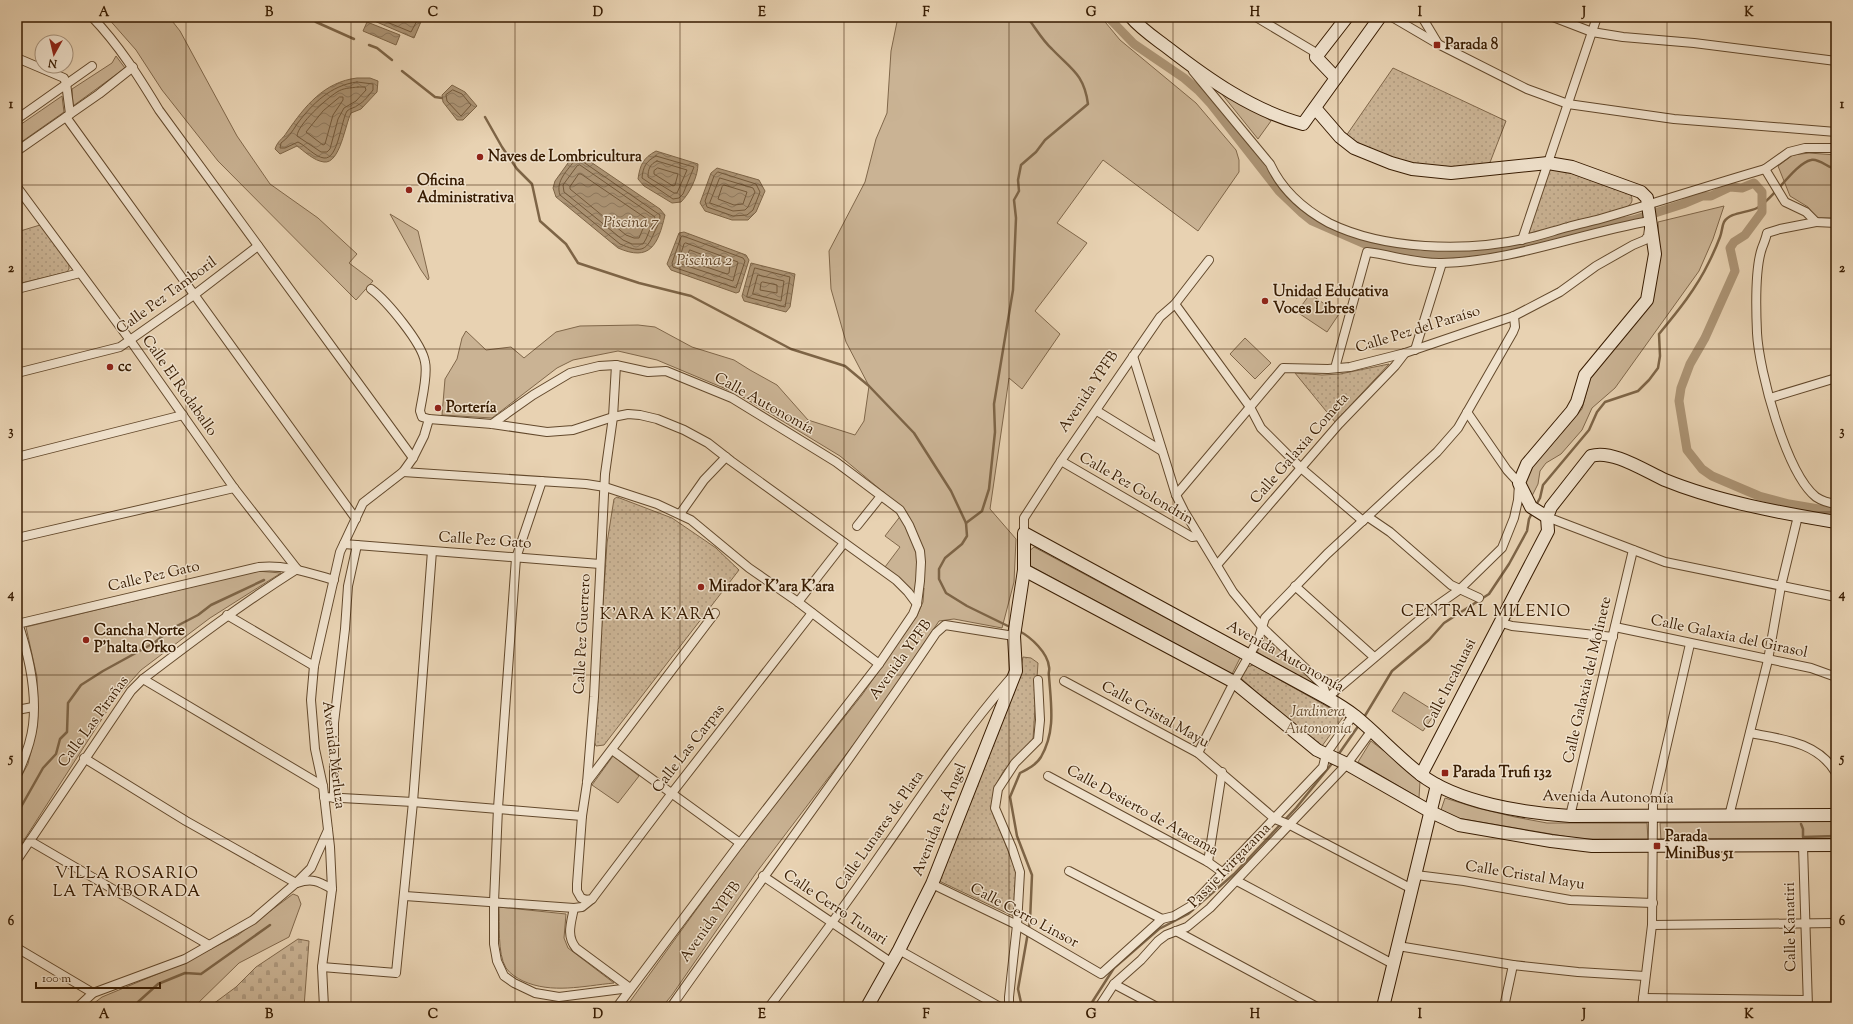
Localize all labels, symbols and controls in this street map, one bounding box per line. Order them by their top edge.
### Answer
text: A [99,4,110,22]
text: B [265,4,274,22]
text: C [428,4,438,22]
text: D [593,4,603,22]
text: E [758,4,766,22]
text: F [922,4,930,22]
text: G [1086,4,1097,22]
text: H [1250,4,1261,22]
text: I [1418,4,1423,22]
text: J [1581,4,1586,22]
text: K [1744,4,1754,22]
north arrow [34,34,74,74]
place label: Parada 8 [1445,35,1499,56]
marker: Parada 8 [1432,40,1442,50]
text: N [47,54,59,72]
text: 1 [9,96,14,114]
text: 1 [1840,96,1845,114]
place label: Naves de Lombricultura [488,147,642,168]
marker: Naves de Lombricultura [475,152,485,162]
place label: Oficina Administrativa [417,171,514,209]
marker: Oficina Administrativa [404,185,414,195]
water label: Piscina 7 [603,212,659,235]
water label: Piscina 2 [676,250,732,273]
street label: Calle Pez Tamboril [112,252,222,340]
text: 2 [8,260,15,278]
text: 2 [1839,260,1846,278]
place label: Unidad Educativa Voces Libres [1273,282,1389,320]
marker: Unidad Educativa Voces Libres [1260,296,1270,306]
street label: Calle Pez del Paraíso [1353,301,1483,359]
street label: Calle El Rodaballo [136,331,222,441]
street label: Avenida YPFB [1054,347,1124,437]
place label: cc [118,357,132,378]
marker: cc [105,362,115,372]
street label: Calle Autonomía [710,368,818,440]
street label: Calle Galaxia Cometa [1246,389,1354,509]
place label: Portería [446,398,497,419]
marker: Portería [433,403,443,413]
text: 3 [8,423,14,441]
text: 3 [1839,423,1845,441]
street label: Calle Pez Golondrin [1075,448,1197,530]
street label: Calle Pez Gato [438,527,532,555]
street label: Calle Pez Gato [106,556,202,598]
street label: Calle Pez Guerrero [569,573,597,695]
place label: Mirador K'ara K'ara [709,577,835,598]
marker: Mirador K'ara K'ara [696,582,706,592]
text: 4 [7,586,15,604]
text: 4 [1838,586,1846,604]
street label: Calle Galaxia del Molinete [1559,595,1617,765]
district label: CENTRAL MILENIO [1401,601,1571,624]
district label: K'ARA K'ARA [600,604,716,627]
street label: Calle Galaxia del Girasol [1649,610,1809,664]
street label: Avenida YPFB [865,615,938,704]
street label: Avenida Autonomía [1222,616,1348,698]
place label: Cancha Norte P'halta Orko [94,621,185,659]
marker: Cancha Norte P'halta Orko [81,635,91,645]
street label: Calle Incahuasi [1418,635,1482,733]
street label: Calle Las Pirañas [53,672,135,772]
street label: Calle Cristal Mayu [1097,677,1213,754]
street label: Avenida Merluza [316,700,350,810]
street label: Calle Las Carpas [648,700,730,798]
park label: Jardinera Autonomía [1284,702,1352,740]
text: 5 [8,750,14,768]
text: 5 [1839,750,1845,768]
street label: Avenida Pez Ángel [907,760,972,880]
street label: Calle Desierto de Atacama [1062,760,1222,862]
place label: Parada Trufi 132 [1453,763,1553,784]
street label: Calle Lunares de Plata [831,767,929,895]
marker: Parada Trufi 132 [1440,768,1450,778]
street label: Avenida Autonomía [1542,786,1674,810]
street label: Pasaje Ivirgazama [1184,819,1276,913]
place label: Parada MiniBus 51 [1665,827,1734,865]
marker: Parada MiniBus 51 [1652,841,1662,851]
street label: Calle Cristal Mayu [1464,856,1587,896]
district label: VILLA ROSARIO LA TAMBORADA [53,863,201,904]
street label: Calle Cerro Tunari [779,865,891,951]
street label: Avenida YPFB [675,877,747,967]
street label: Calle Cerro Linsor [966,878,1082,954]
street label: Calle Kanatiri [1780,882,1802,972]
text: 6 [8,913,15,931]
text: 6 [1839,913,1846,931]
scale bar [36,964,160,990]
text: 100 m [42,970,71,988]
text: A [99,1006,110,1024]
text: B [265,1006,274,1024]
text: C [428,1006,438,1024]
text: D [593,1006,603,1024]
text: E [758,1006,766,1024]
text: F [922,1006,930,1024]
text: G [1086,1006,1097,1024]
text: H [1250,1006,1261,1024]
text: I [1418,1006,1423,1024]
text: J [1581,1006,1586,1024]
text: K [1744,1006,1754,1024]

